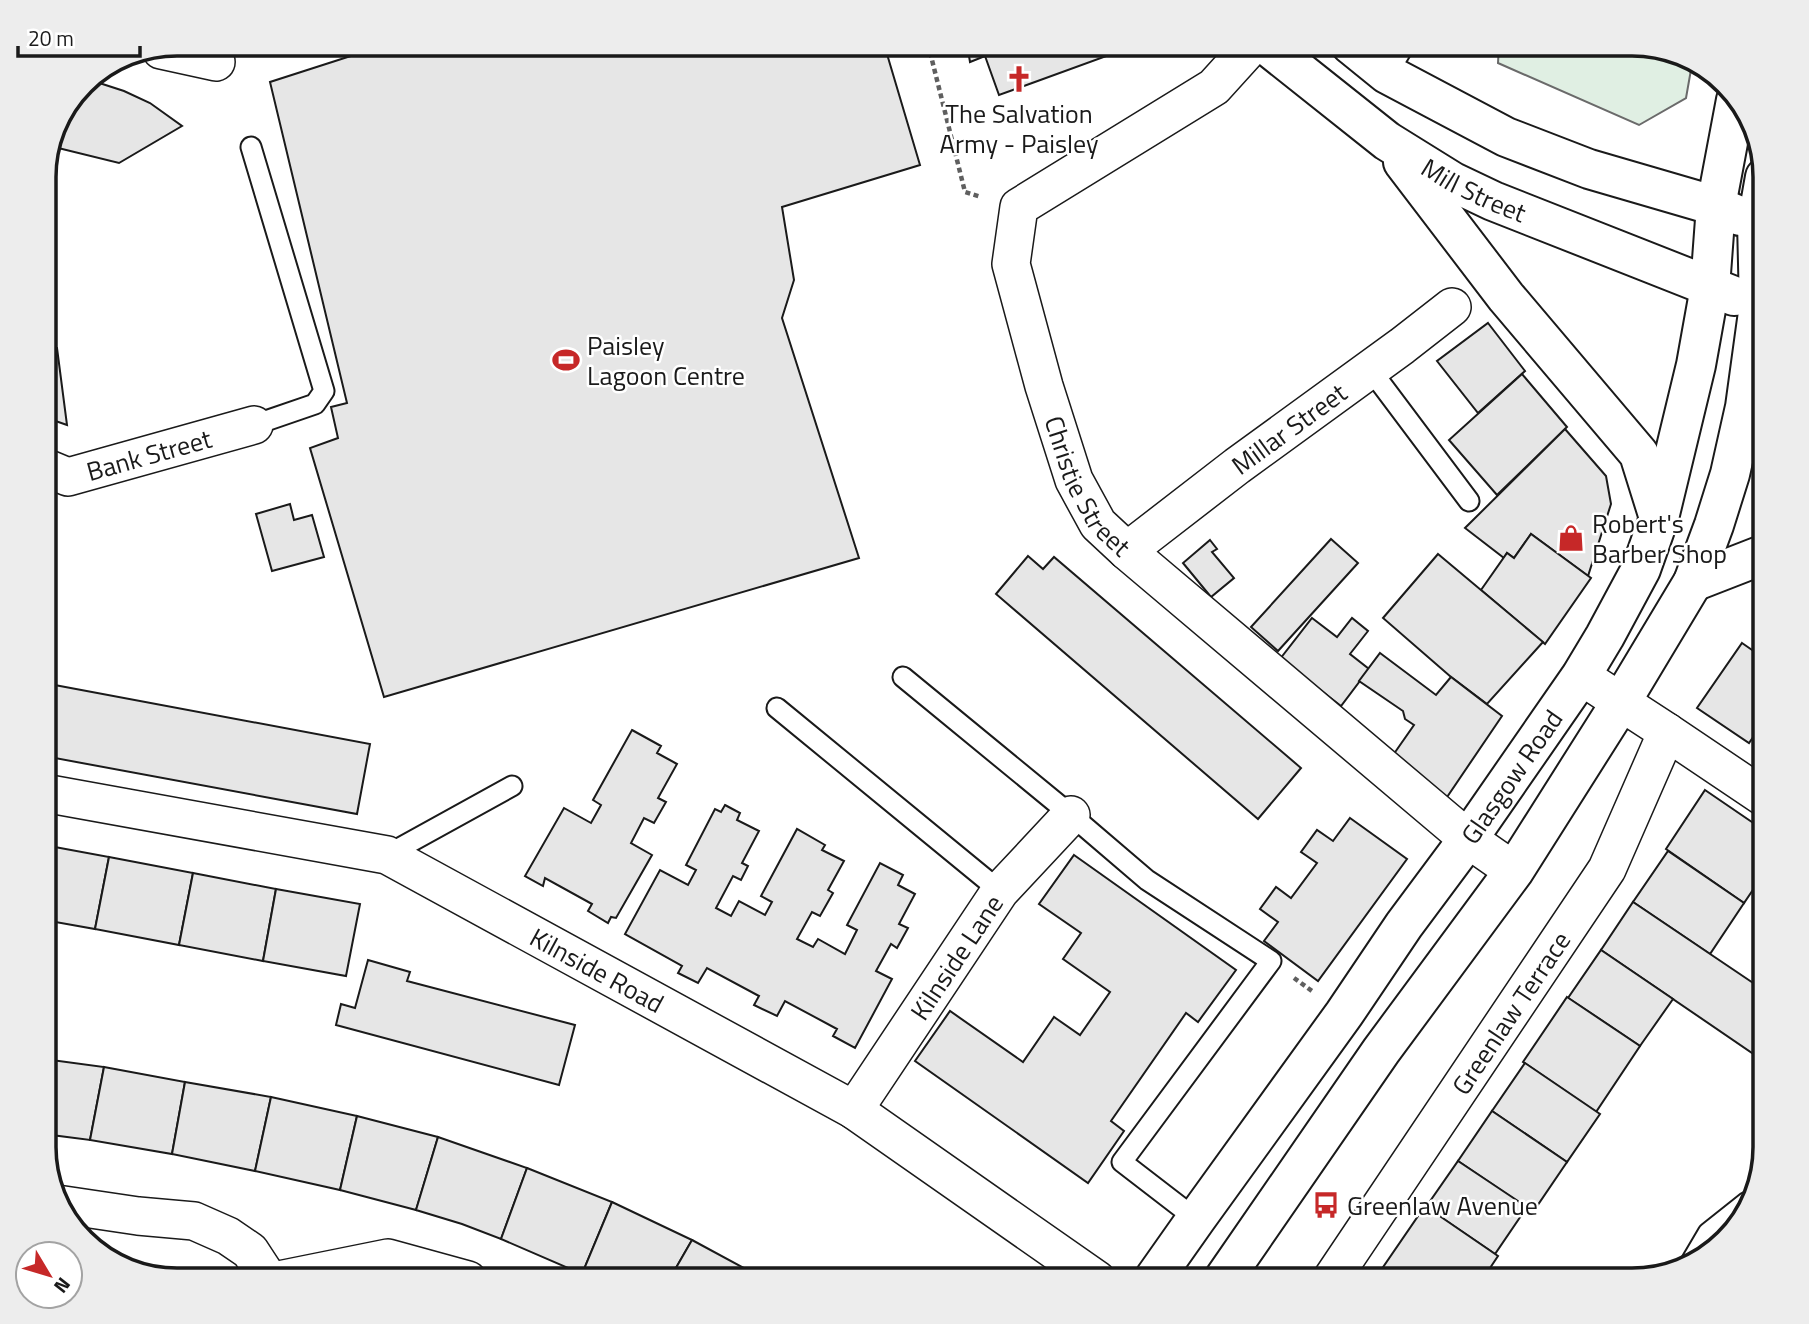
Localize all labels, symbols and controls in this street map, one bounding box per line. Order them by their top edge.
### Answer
scale bar [18,14,140,58]
text: 20 m [28,22,74,54]
church icon: The Salvation Army - Paisley [1004,64,1034,94]
place label: The Salvation Army - Paisley [939,94,1099,163]
street label: Mill Street [1414,148,1532,232]
place label: Paisley Lagoon Centre [587,326,745,395]
sports icon: Paisley Lagoon Centre [551,345,581,375]
street label: Millar Street [1223,373,1355,484]
street label: Christie Street [1035,411,1140,565]
street label: Bank Street [82,418,216,490]
place label: Robert's Barber Shop [1592,504,1727,573]
shop icon: Robert's Barber Shop [1556,523,1586,553]
street label: Glasgow Road [1451,701,1572,852]
street label: Kilnside Lane [900,886,1012,1027]
street label: Kilnside Road [523,917,671,1022]
street label: Greenlaw Terrace [1442,923,1580,1102]
place label: Greenlaw Avenue [1347,1186,1538,1225]
bus stop icon: Greenlaw Avenue [1311,1190,1341,1220]
north arrow [14,1240,84,1310]
text: N [47,1272,78,1300]

